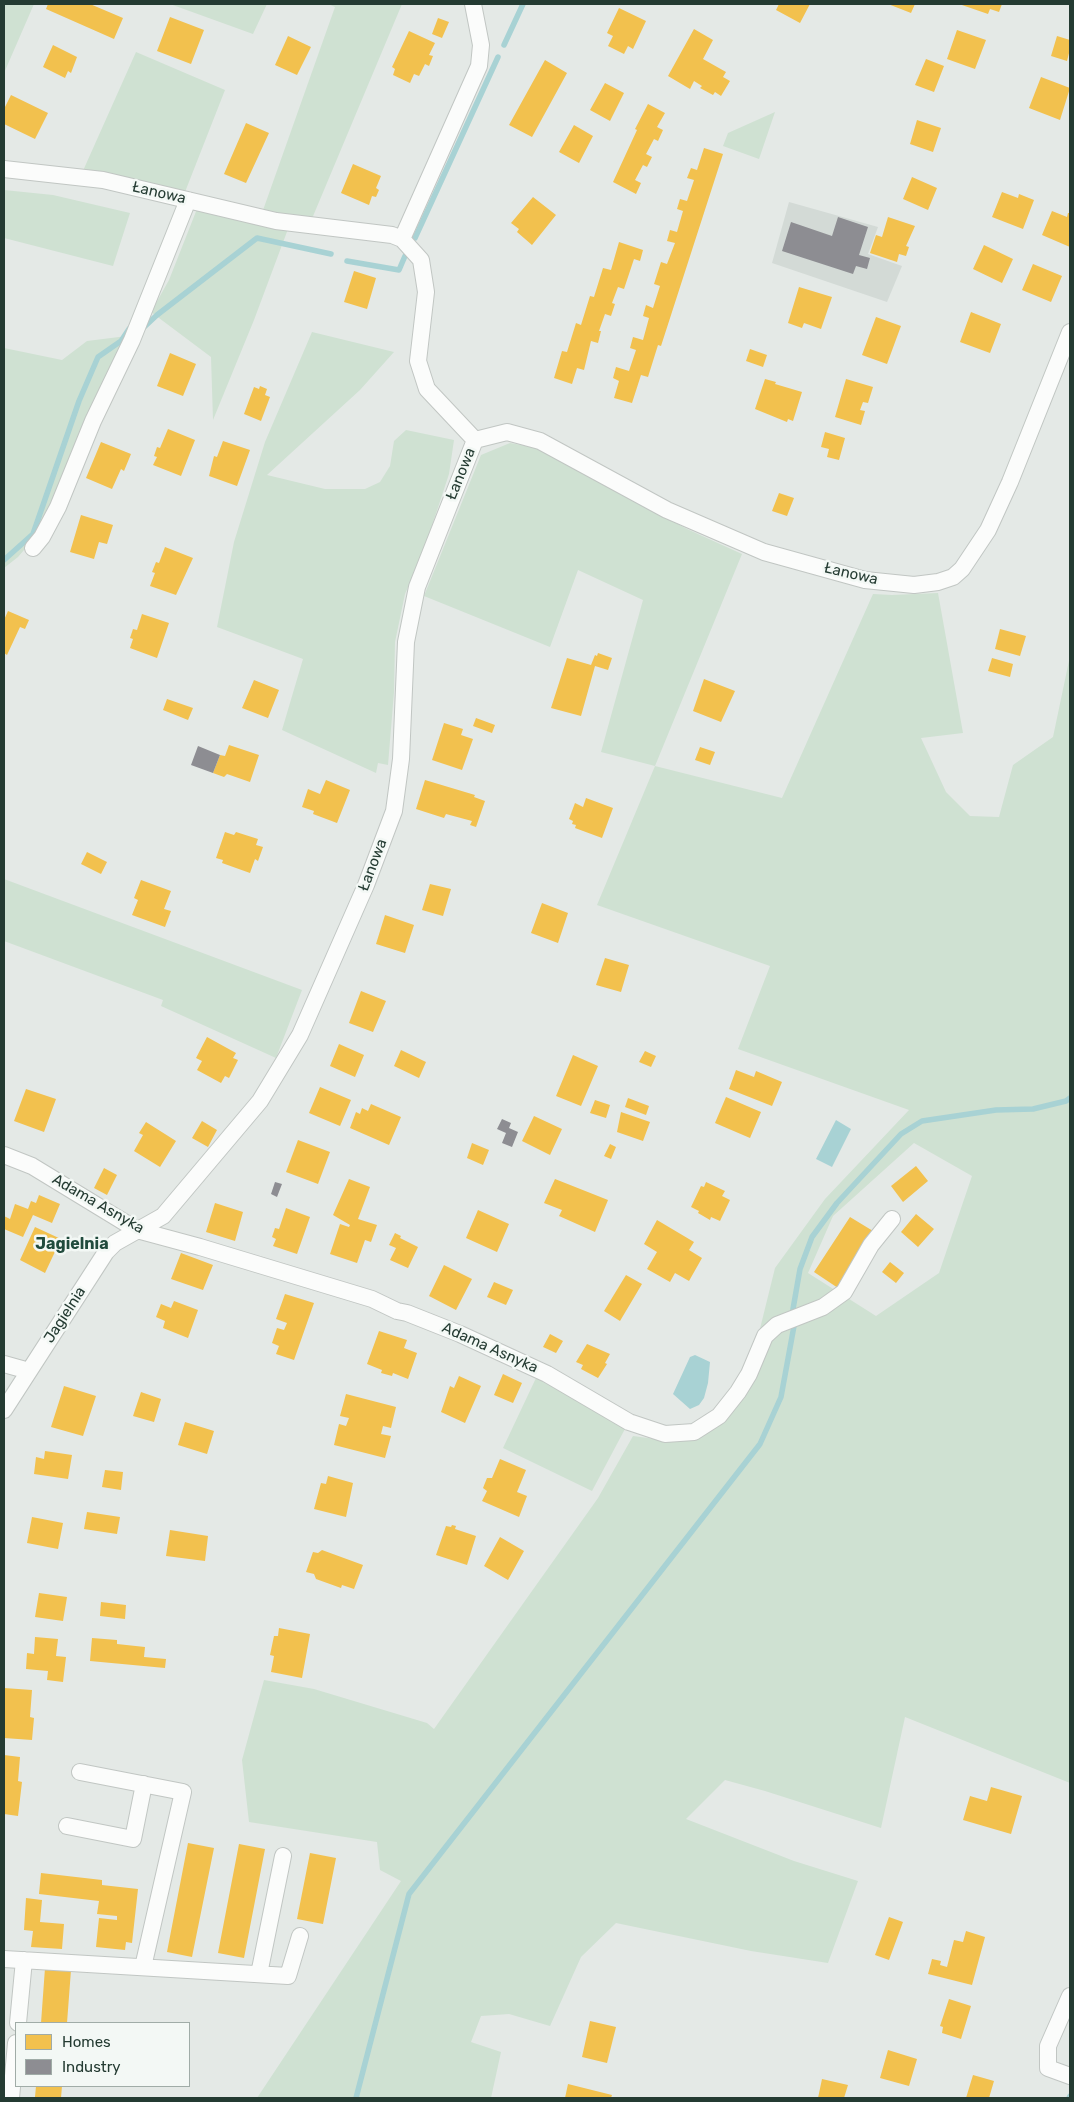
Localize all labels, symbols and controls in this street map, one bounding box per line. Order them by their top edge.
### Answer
street label: Łanowa [130,178,188,208]
street label: Łanowa [442,445,480,503]
street label: Łanowa [822,559,880,589]
street label: Łanowa [355,836,391,894]
street label: Adama Asnyka [49,1170,147,1238]
district label: Jagielnia [35,1234,109,1254]
street label: Jagielnia [40,1284,90,1346]
street label: Adama Asnyka [439,1319,541,1377]
legend [15,2022,190,2087]
text: Homes [62,2033,111,2051]
text: Industry [62,2058,121,2076]

